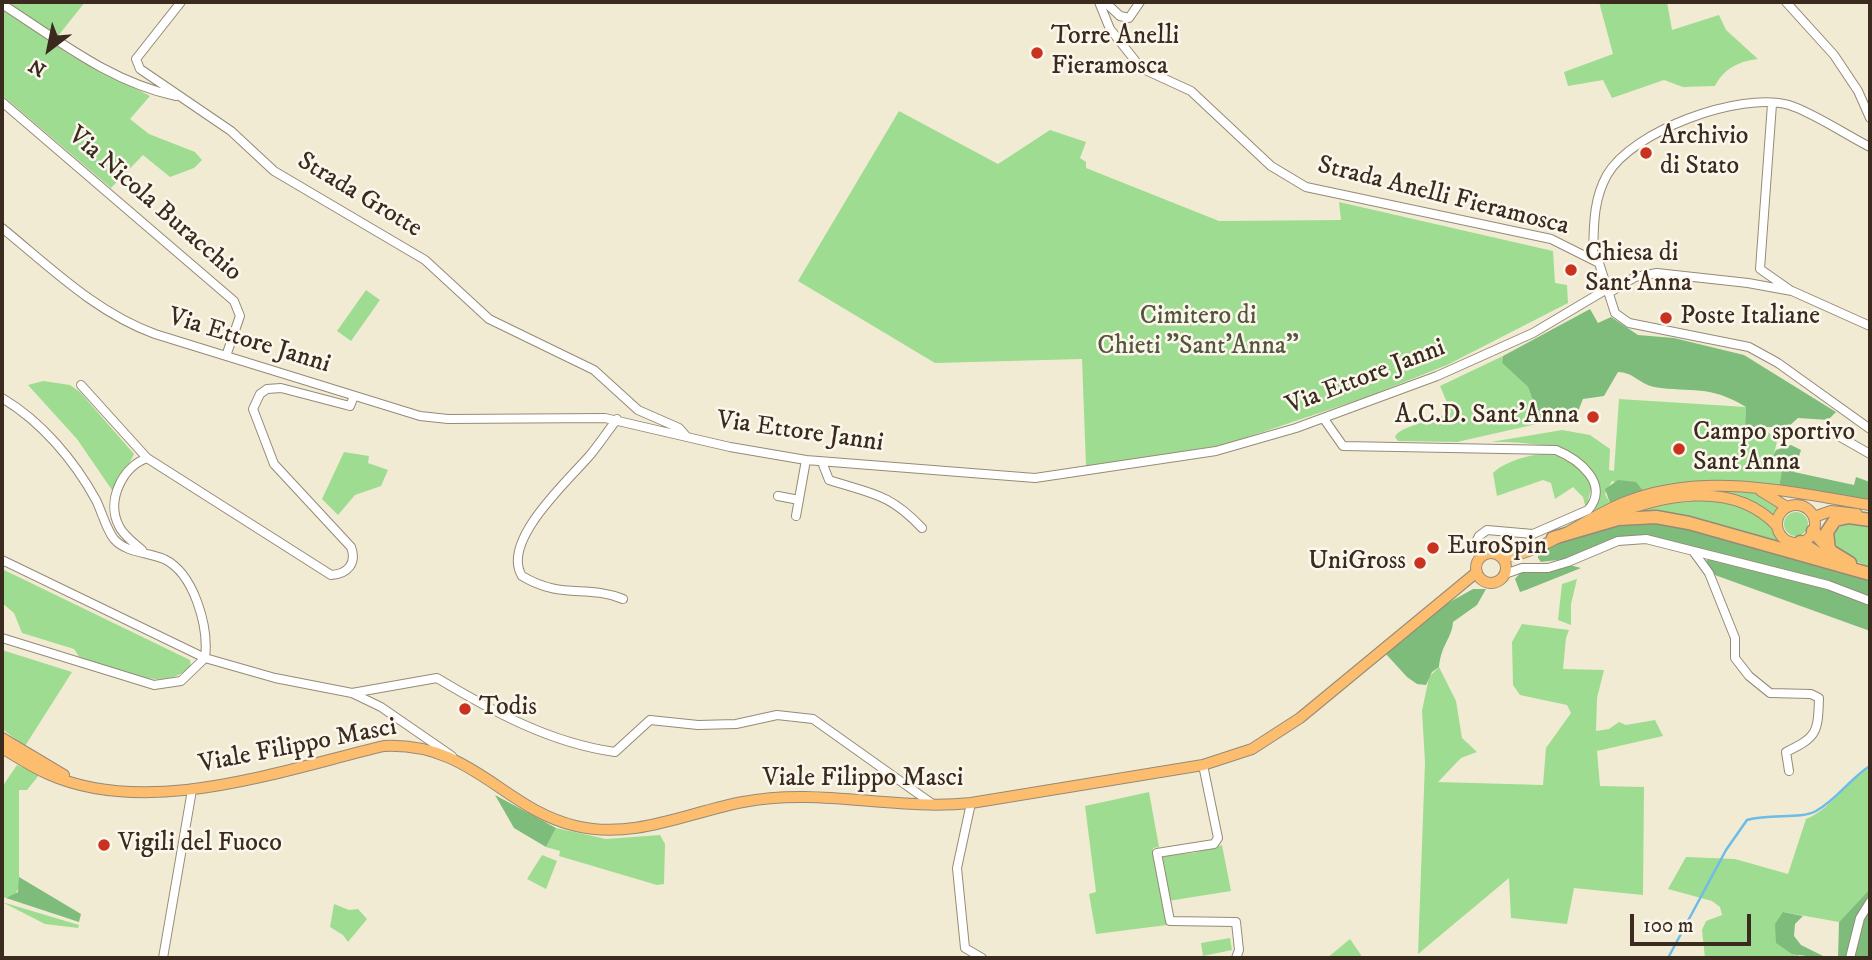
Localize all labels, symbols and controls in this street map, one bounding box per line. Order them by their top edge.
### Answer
north arrow [14,14,84,84]
place label: Torre Anelli Fieramosca [1051,22,1179,84]
marker: Torre Anelli Fieramosca [1029,45,1045,61]
text: N [25,53,50,81]
street label: Via Nicola Buracchio [61,121,247,289]
place label: Archivio di Stato [1660,122,1748,184]
marker: Archivio di Stato [1638,145,1654,161]
street label: Strada Grotte [291,147,427,245]
street label: Strada Anelli Fieramosca [1314,151,1572,243]
place label: Chiesa di Sant'Anna [1585,239,1692,300]
marker: Chiesa di Sant'Anna [1563,262,1579,278]
park label: Cimitero di Chieti "Sant'Anna" [1097,302,1299,364]
place label: Poste Italiane [1680,302,1820,334]
street label: Via Ettore Janni [164,303,334,381]
marker: Poste Italiane [1658,310,1674,326]
street label: Via Ettore Janni [1282,333,1450,423]
place label: A.C.D. Sant'Anna [1395,401,1579,433]
street label: Via Ettore Janni [715,406,885,460]
marker: A.C.D. Sant'Anna [1585,409,1601,425]
place label: Campo sportivo Sant'Anna [1693,418,1855,480]
marker: Campo sportivo Sant'Anna [1671,441,1687,457]
place label: EuroSpin [1447,532,1547,564]
marker: EuroSpin [1425,540,1441,556]
place label: UniGross [1308,547,1406,579]
marker: UniGross [1412,555,1428,571]
place label: Todis [479,693,537,725]
marker: Todis [457,701,473,717]
street label: Viale Filippo Masci [196,713,400,781]
street label: Viale Filippo Masci [763,764,963,796]
place label: Vigili del Fuoco [118,829,282,861]
marker: Vigili del Fuoco [96,837,112,853]
scale bar [1634,900,1755,944]
text: 100 m [1643,913,1694,939]

